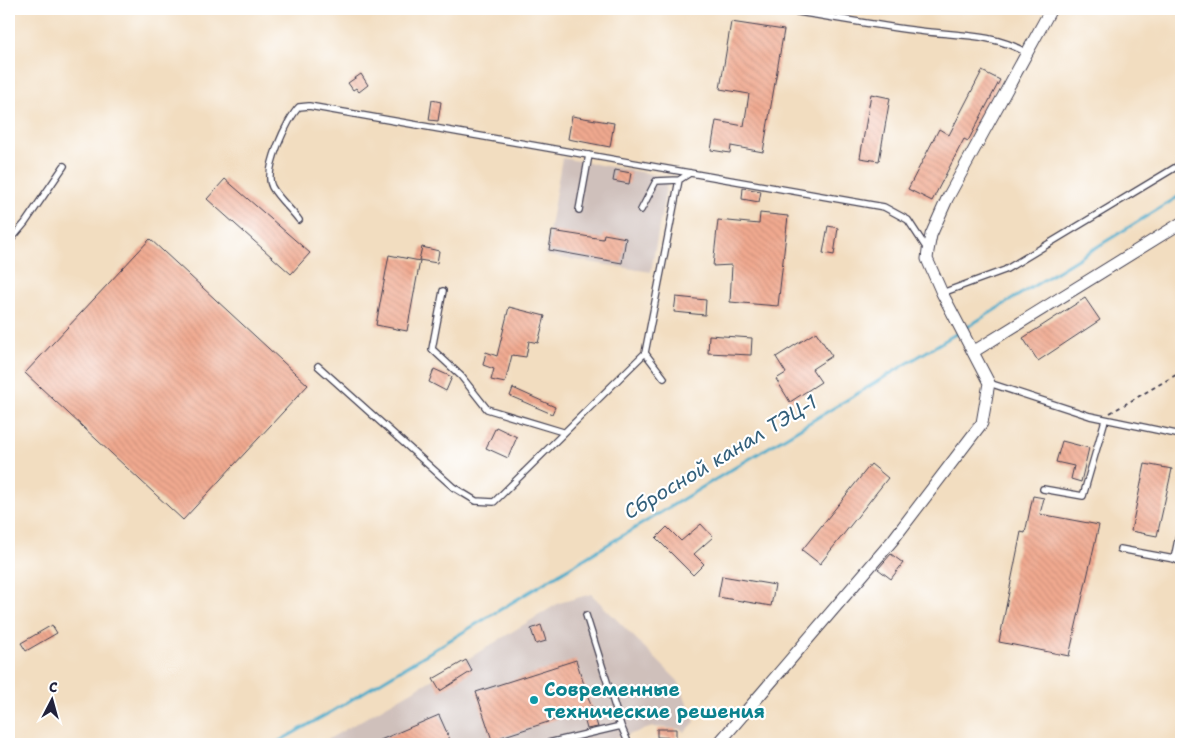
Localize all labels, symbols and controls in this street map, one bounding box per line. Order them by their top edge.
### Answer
water label: Сбросной канал ТЭЦ-1 [619,389,822,525]
north arrow [28,676,78,726]
place label: Современные технические решения [544,677,765,724]
text: С [48,678,59,696]
marker: Современные технические решения [528,694,540,706]

